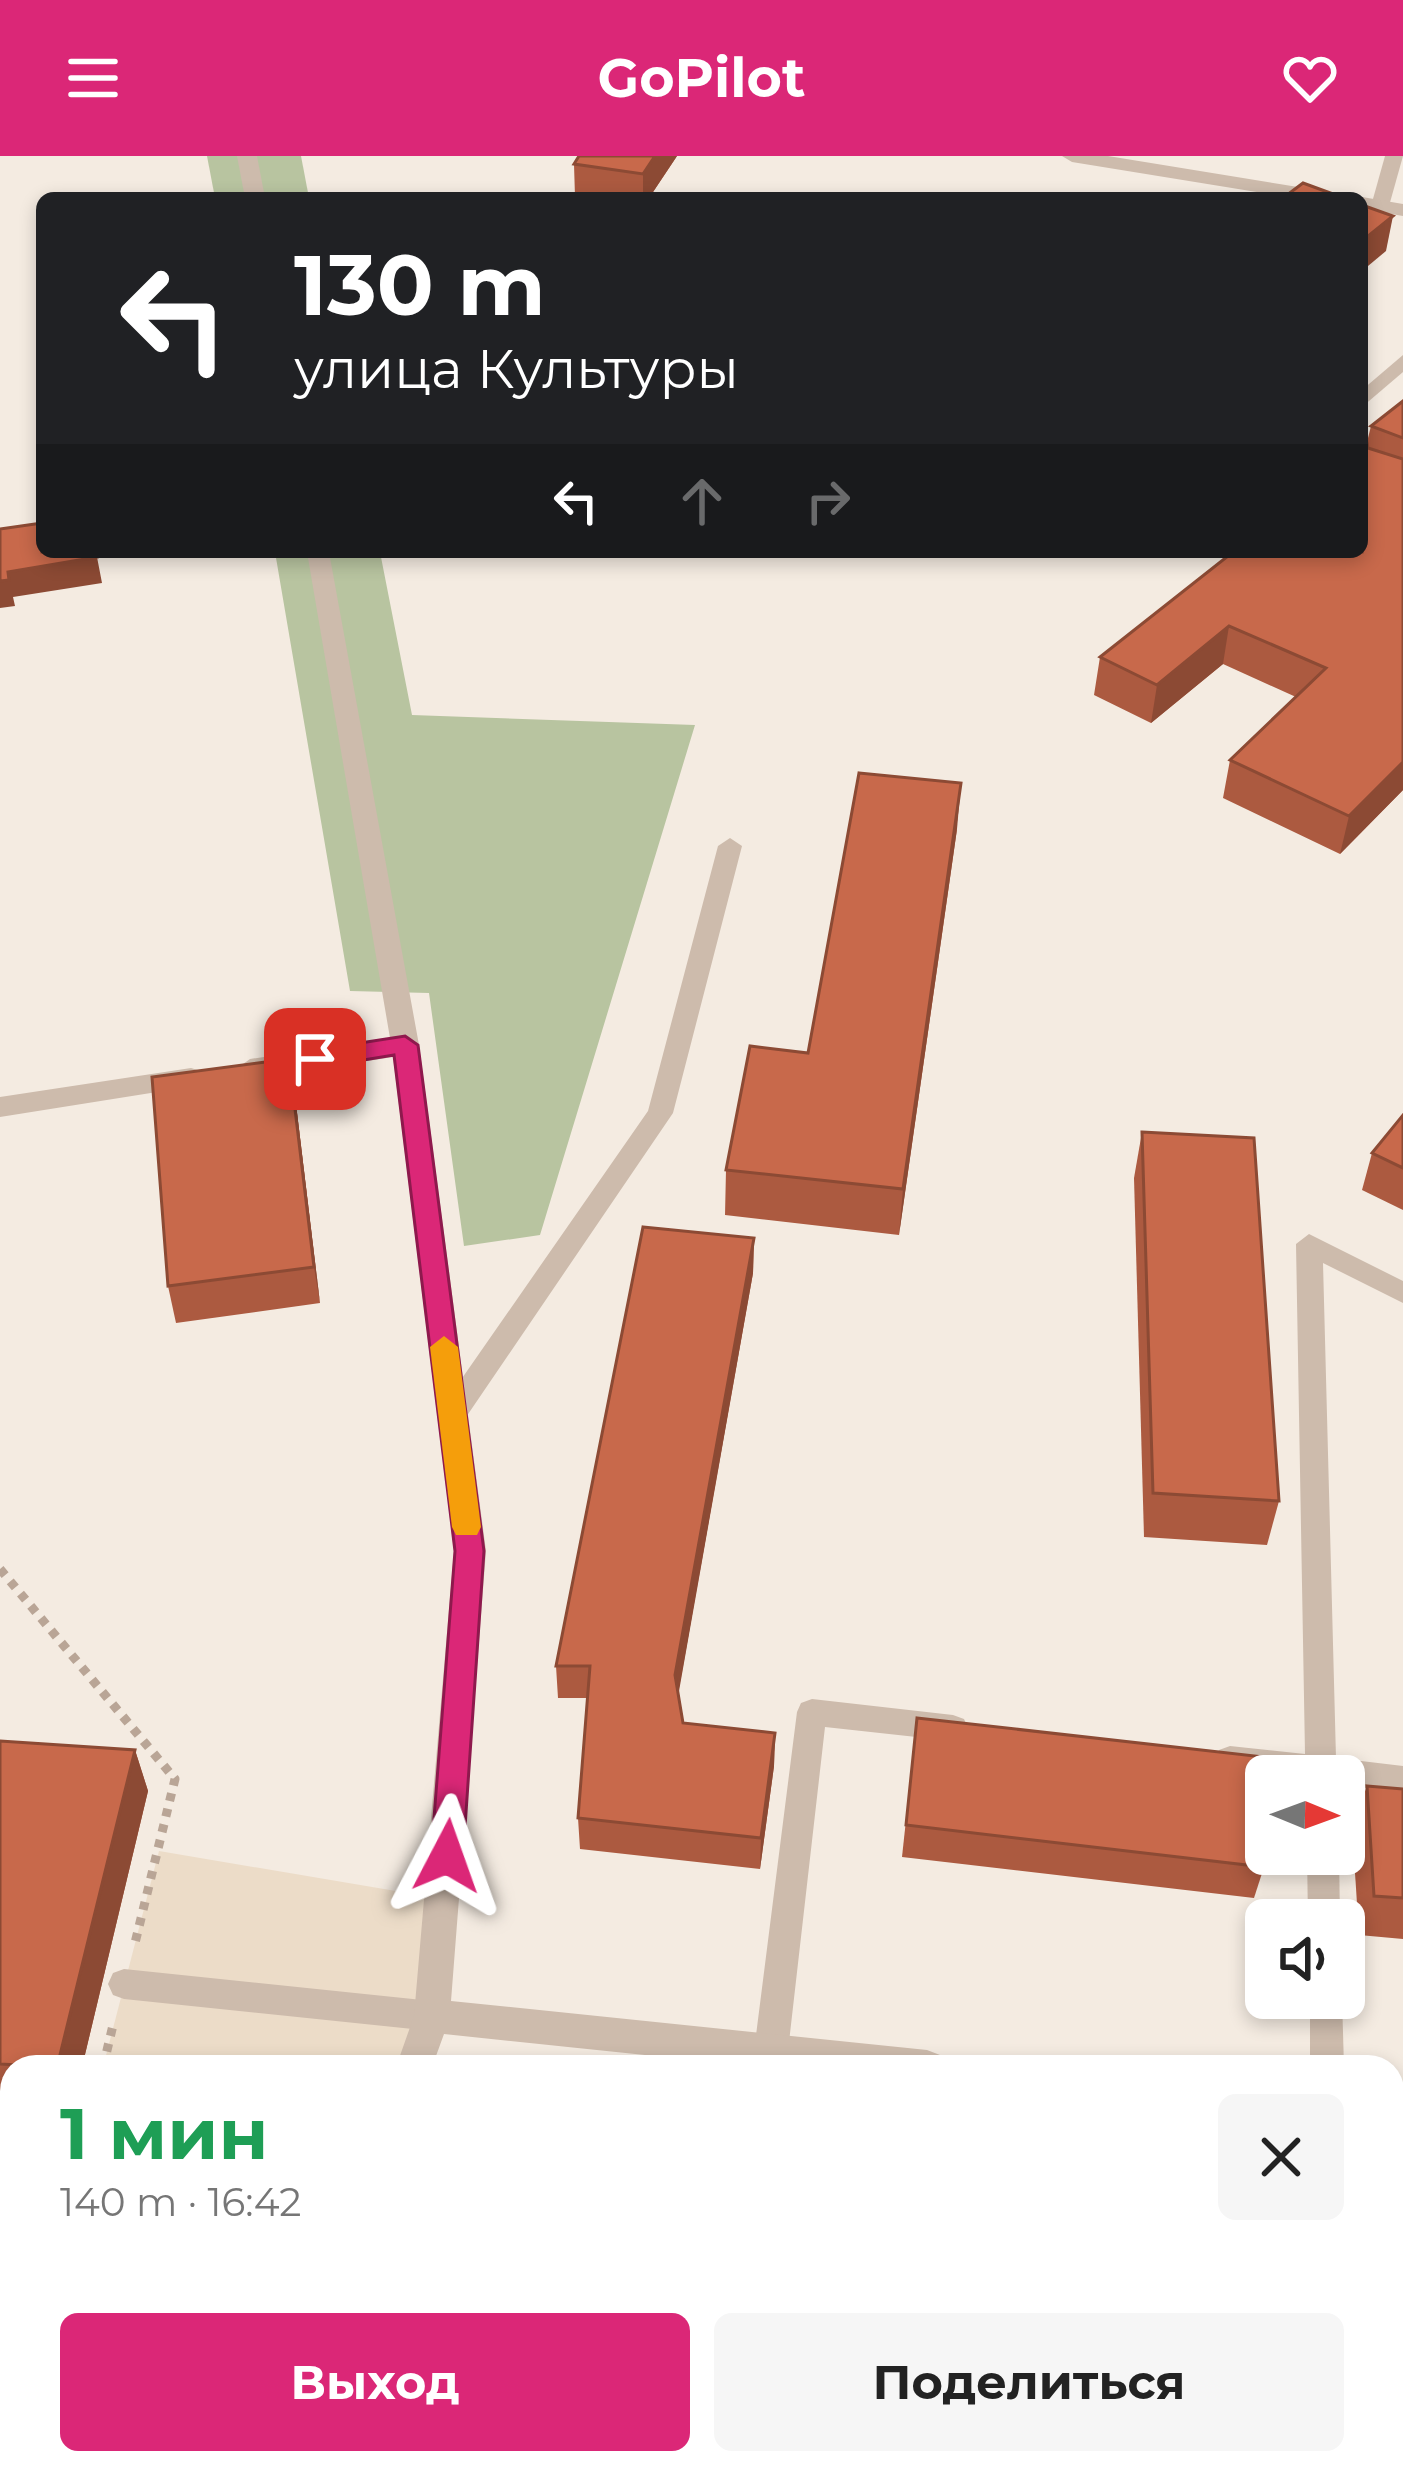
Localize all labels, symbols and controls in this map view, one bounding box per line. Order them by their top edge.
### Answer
icon: menu [60,45,126,111]
text: GoPilot [598,45,805,111]
icon: heart [1277,45,1343,111]
text: 130 m [294,234,546,336]
icon: left [96,240,252,396]
text: улица Культуры [294,336,739,402]
icon: left [543,468,609,534]
icon: ahead [669,468,735,534]
icon: right [795,468,861,534]
pin [264,1008,366,1110]
icon: arrive [282,1026,348,1092]
north arrow [1245,1755,1365,1875]
map controls [1245,1755,1365,2019]
position arrow [384,1793,510,1919]
button: sound [1245,1899,1365,2019]
text: 1 мин [60,2089,268,2177]
button: close [1218,2094,1344,2220]
text: 140 m · 16:42 [60,2178,301,2226]
button: Выход [60,2313,690,2451]
button: Поделиться [714,2313,1344,2451]

